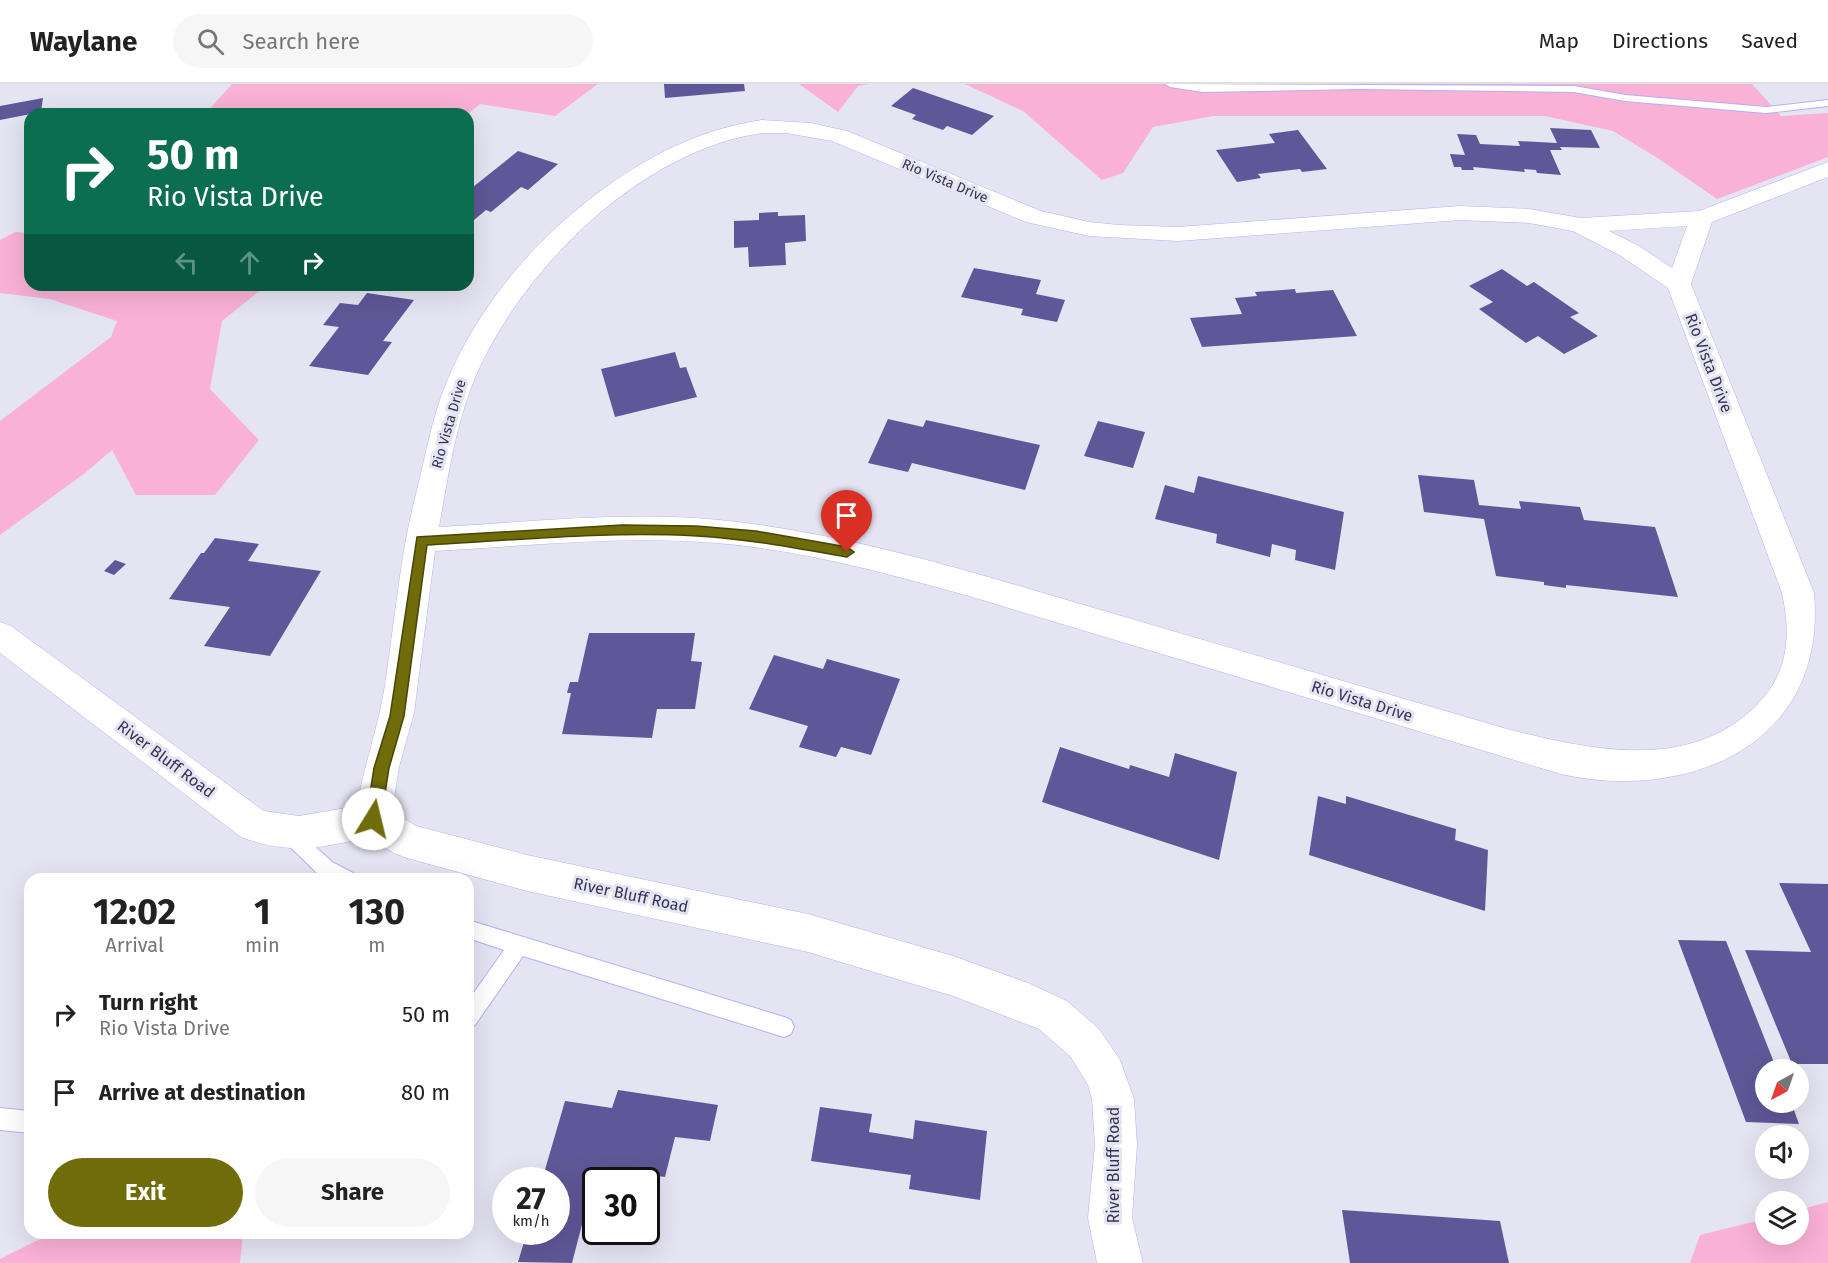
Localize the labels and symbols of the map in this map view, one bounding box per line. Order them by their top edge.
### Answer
street label: Rio Vista Drive [899,155,991,207]
street label: Rio Vista Drive [1681,311,1737,415]
street label: Rio Vista Drive [428,378,470,470]
pin [821,490,872,552]
street label: Rio Vista Drive [1309,677,1415,725]
street label: River Bluff Road [114,716,218,802]
position arrow [341,787,405,851]
street label: River Bluff Road [572,874,690,916]
north arrow [1755,1059,1809,1113]
street label: River Bluff Road [1104,1107,1123,1223]
speed limit sign: 30 [582,1167,660,1245]

